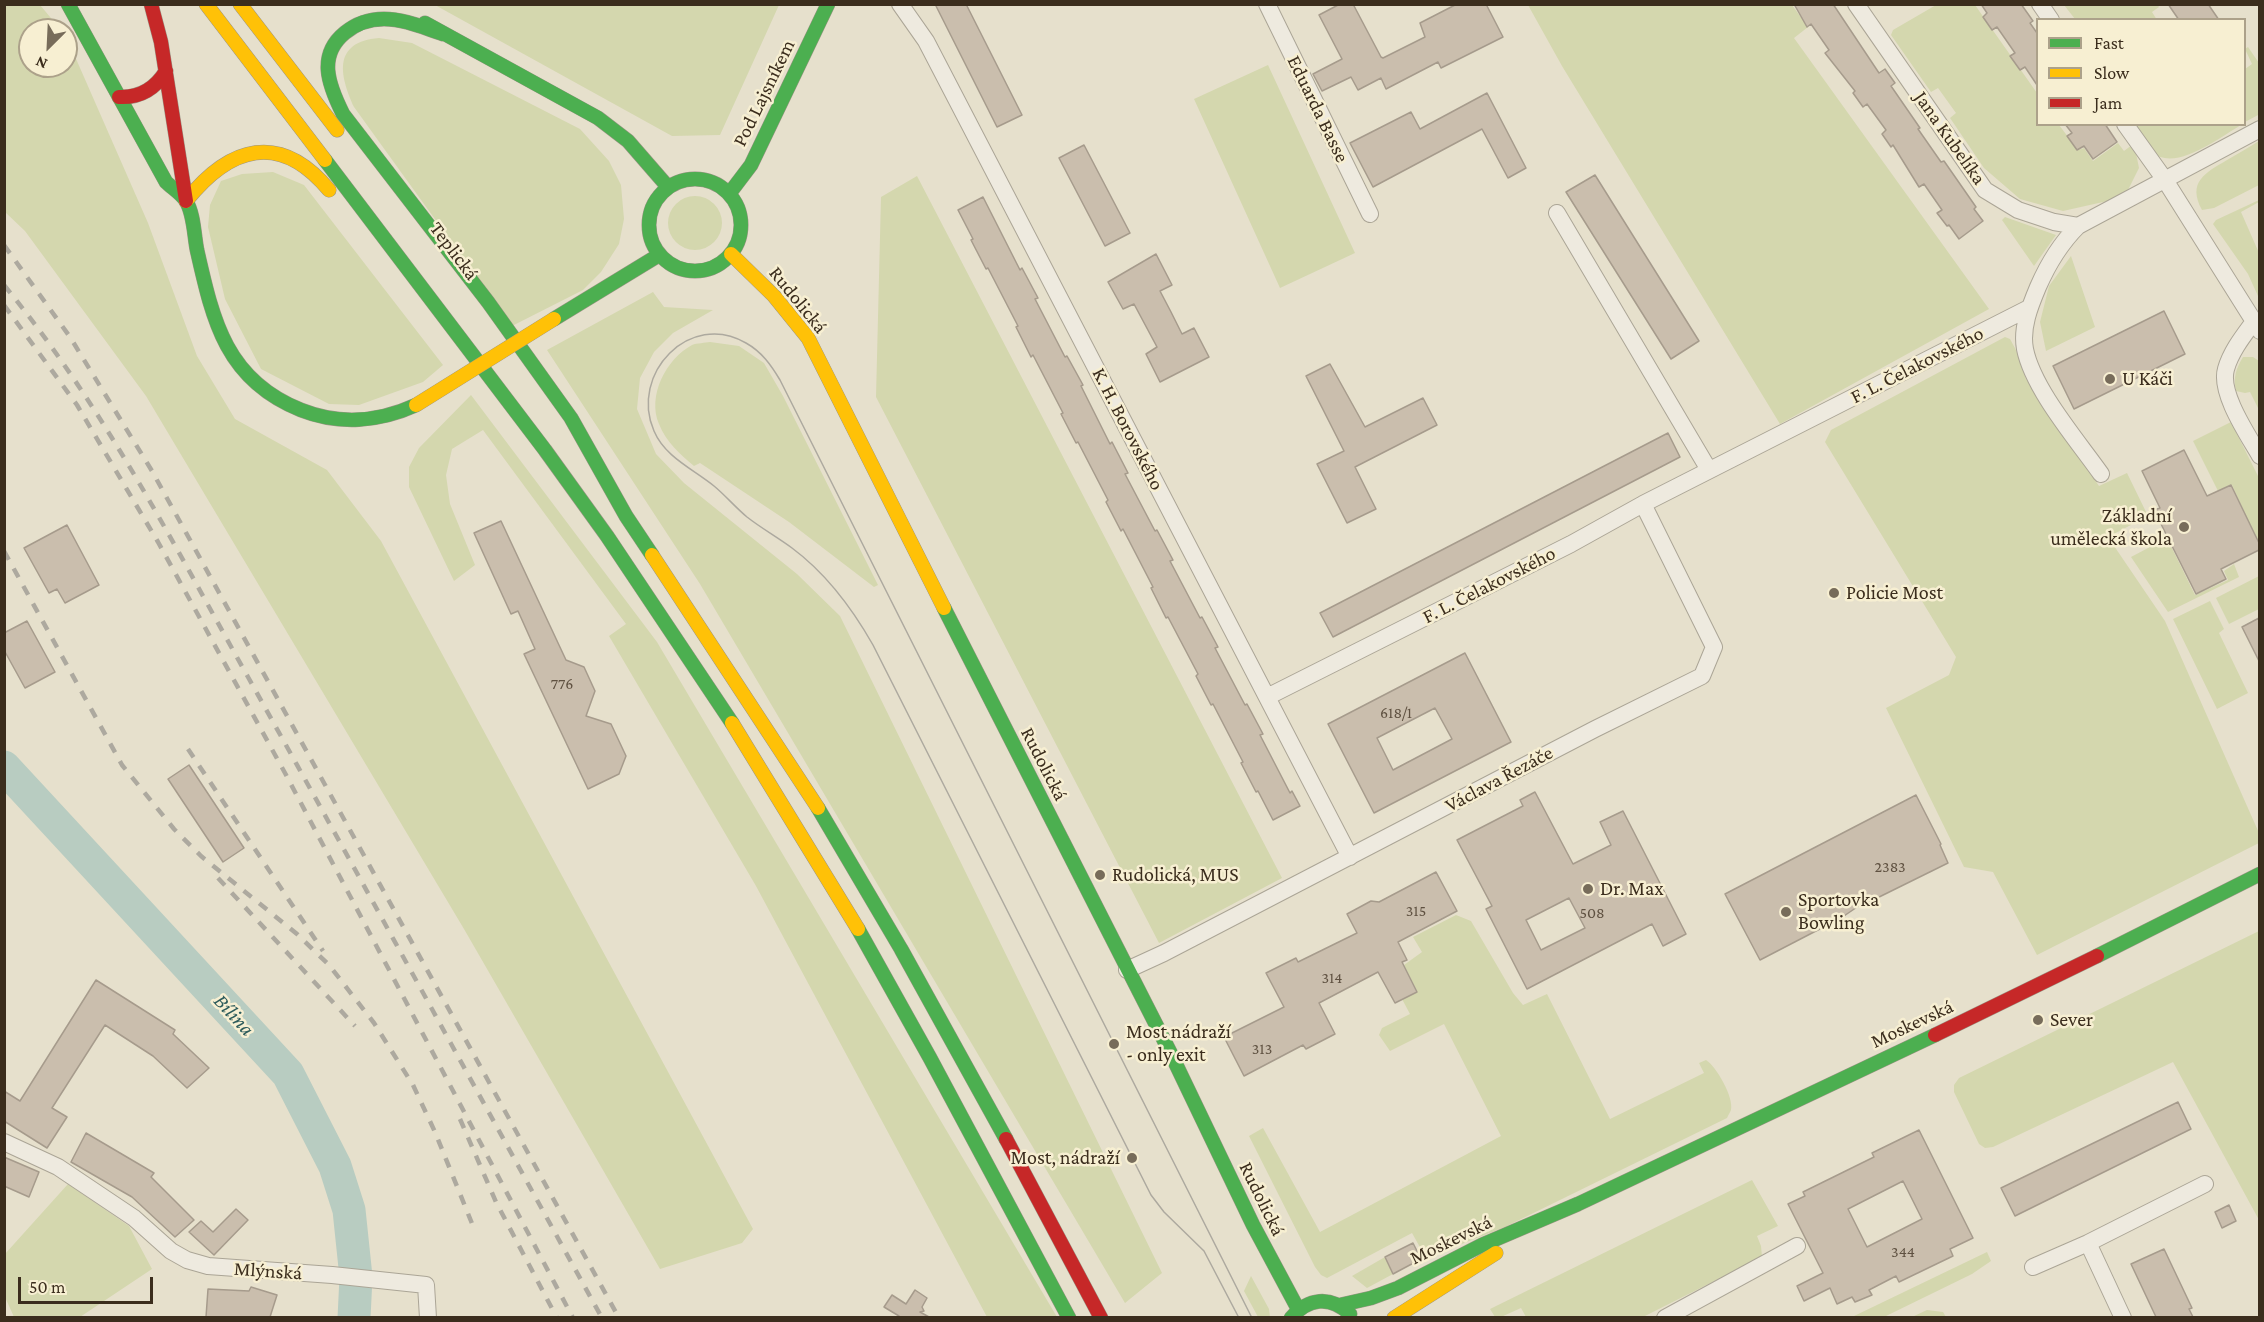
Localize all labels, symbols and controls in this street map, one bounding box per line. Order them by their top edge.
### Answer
north arrow [18,18,78,78]
legend [2036,18,2246,126]
text: Fast [2094,33,2124,53]
street label: Pod Lajsníkem [728,36,800,150]
street label: Eduarda Basse [1282,52,1354,166]
text: N [33,53,50,73]
text: Slow [2094,63,2129,83]
street label: Jana Kubelíka [1909,86,1991,190]
text: Jam [2094,93,2122,113]
street label: Teplická [424,217,484,285]
street label: Rudolická [764,262,832,338]
street label: F. L. Čelakovského [1846,321,1988,409]
street label: K. H. Borovského [1087,364,1169,494]
place label: U Káči [2122,367,2173,391]
marker: U Káči [2103,372,2117,386]
place label: Základní umělecká škola [2050,504,2172,551]
marker: Základní umělecká škola [2177,520,2191,534]
street label: F. L. Čelakovského [1418,541,1560,629]
place label: Policie Most [1846,581,1943,605]
marker: Policie Most [1827,586,1841,600]
house number: 776 [551,674,573,694]
house number: 618/1 [1380,703,1412,723]
street label: Rudolická [1015,723,1073,805]
street label: Václava Řezáče [1441,741,1557,817]
house number: 2383 [1874,857,1906,877]
place label: Rudolická, MUS [1112,863,1239,887]
marker: Rudolická, MUS [1093,868,1107,882]
place label: Dr. Max [1600,877,1664,901]
marker: Dr. Max [1581,882,1595,896]
place label: Sportovka Bowling [1798,888,1879,935]
house number: 315 [1406,901,1426,921]
house number: 508 [1579,903,1605,923]
marker: Sportovka Bowling [1779,905,1793,919]
house number: 314 [1321,968,1343,988]
water label: Bílina [208,989,260,1041]
street label: Moskevská [1867,994,1957,1054]
place label: Sever [2050,1008,2093,1032]
marker: Sever [2031,1013,2045,1027]
place label: Most nádraží - only exit [1126,1020,1231,1067]
marker: Most nádraží - only exit [1107,1037,1121,1051]
house number: 313 [1252,1039,1272,1059]
place label: Most, nádraží [1010,1146,1120,1170]
marker: Most, nádraží [1125,1151,1139,1165]
street label: Rudolická [1234,1158,1290,1240]
street label: Moskevská [1406,1210,1496,1270]
house number: 344 [1891,1242,1915,1262]
street label: Mlýnská [233,1257,303,1285]
scale bar [21,1265,156,1303]
text: 50 m [29,1277,66,1297]

